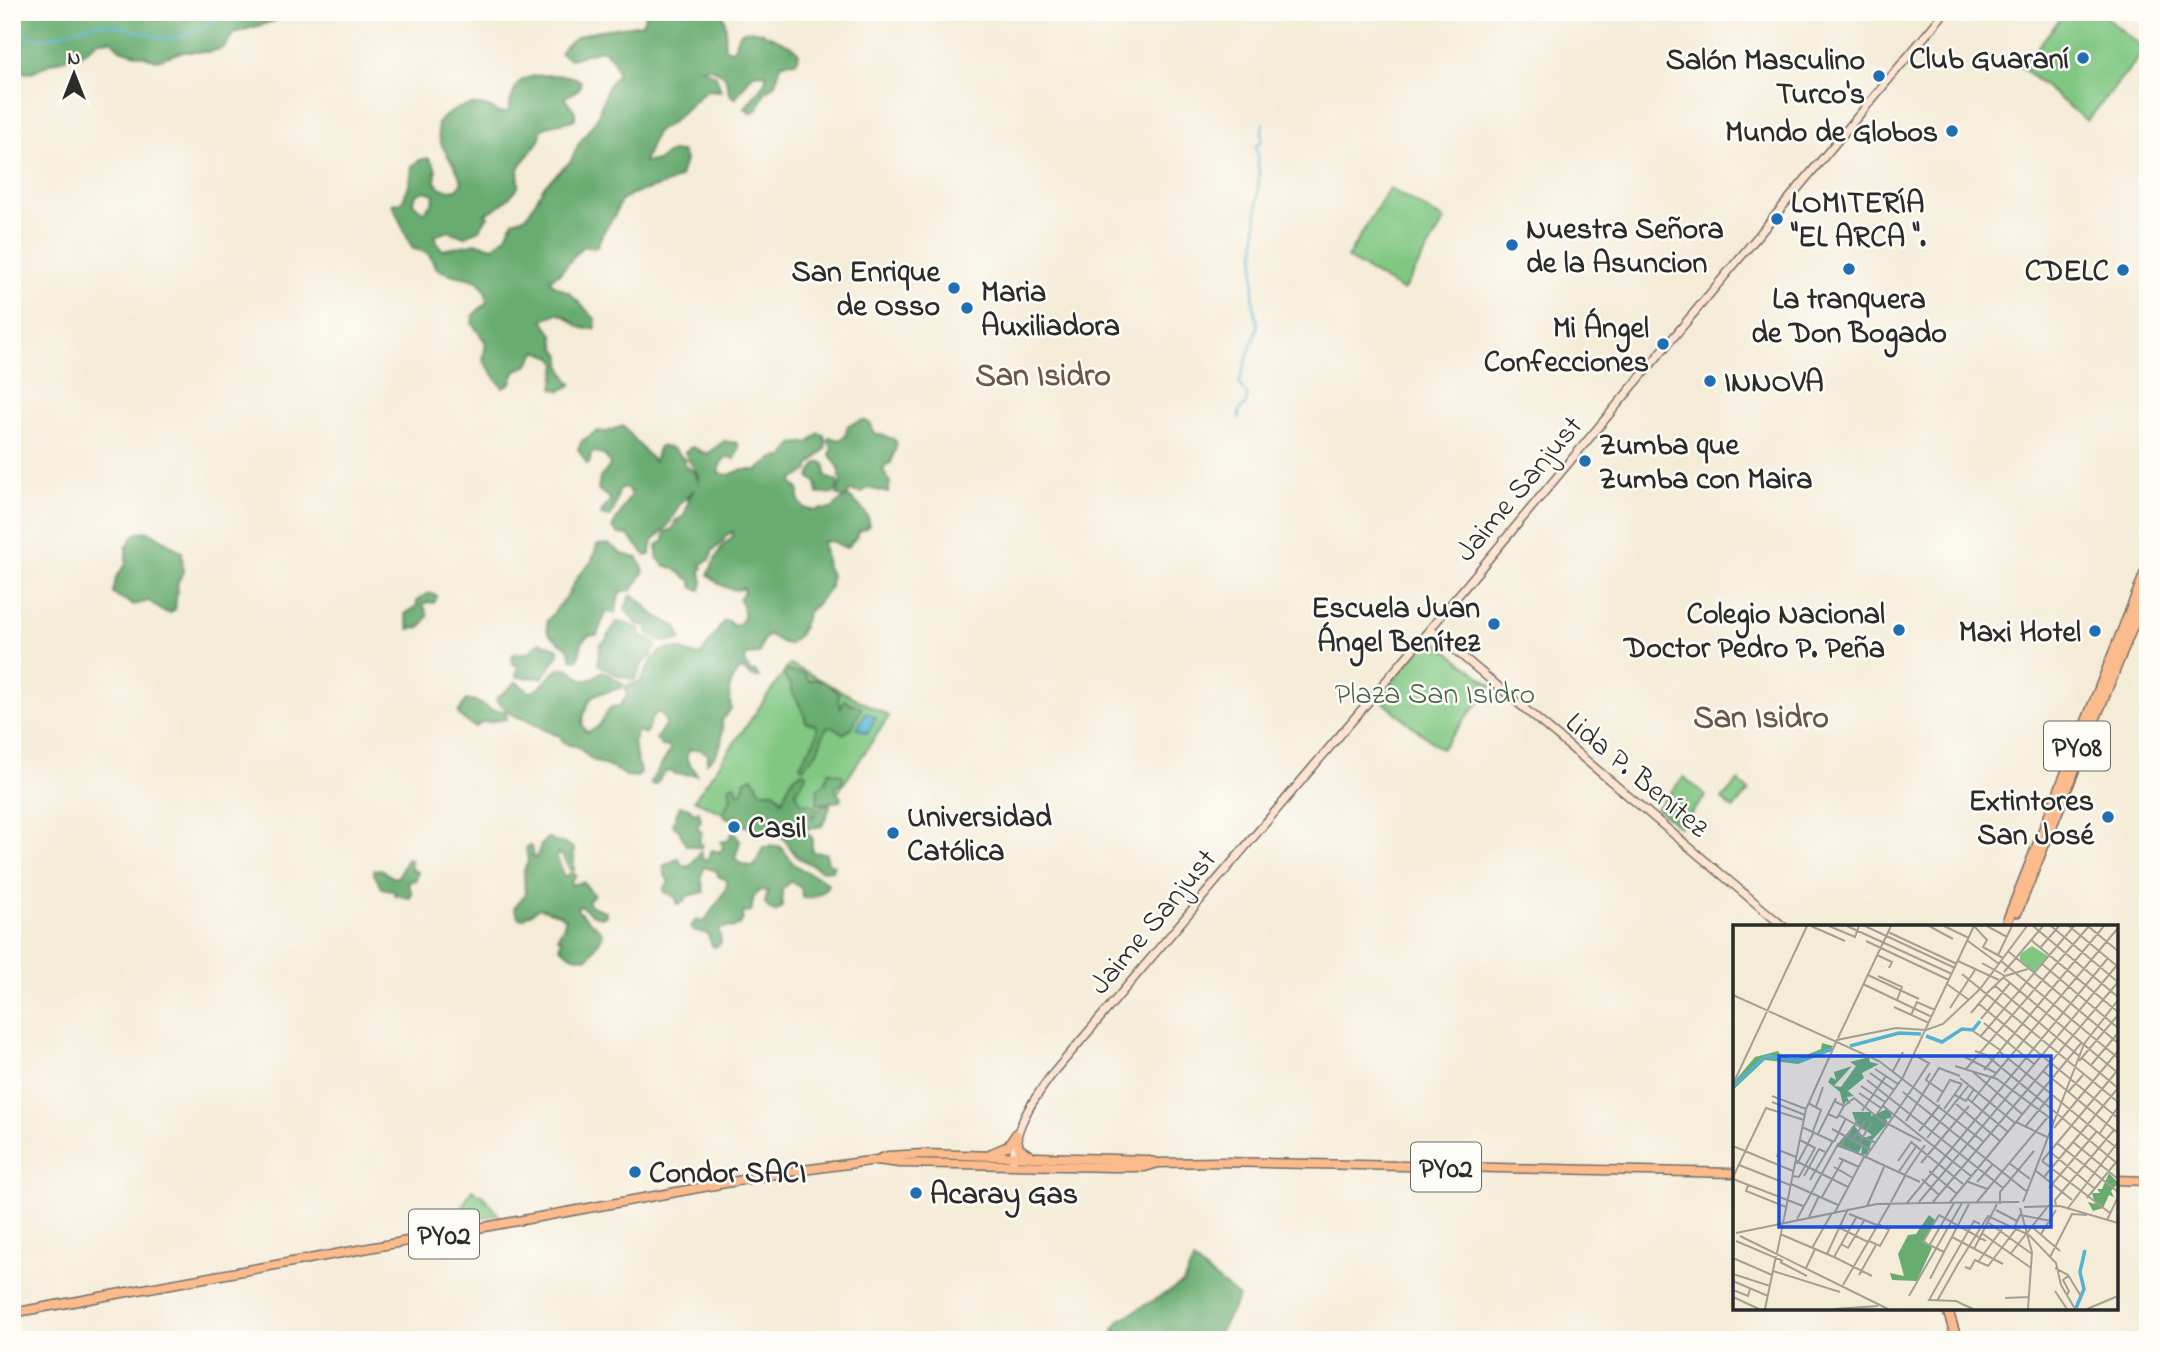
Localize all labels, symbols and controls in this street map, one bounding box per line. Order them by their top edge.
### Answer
north arrow [38,38,108,108]
place label: Club Guaraní [1909,39,2069,83]
place label: Salón Masculino Turco's [1666,40,1865,118]
text: N [68,46,81,73]
marker: Club Guaraní [2075,50,2091,66]
marker: Salón Masculino Turco's [1871,68,1887,84]
place label: Mundo de Globos [1725,112,1938,156]
marker: Mundo de Globos [1944,123,1960,139]
place label: LOMITERÍA "EL ARCA ". [1790,183,1926,261]
place label: Nuestra Señora de la Asuncion [1526,209,1724,287]
marker: LOMITERÍA "EL ARCA ". [1769,211,1785,227]
marker: Nuestra Señora de la Asuncion [1504,237,1520,253]
place label: CDELC [2025,251,2109,295]
place label: San Enrique de Osso [792,252,942,330]
marker: La tranquera de Don Bogado [1841,261,1857,277]
marker: CDELC [2115,262,2131,278]
place label: Maria Auxiliadora [981,272,1120,350]
place label: La tranquera de Don Bogado [1751,279,1947,358]
marker: San Enrique de Osso [946,280,962,296]
marker: Maria Auxiliadora [959,300,975,316]
place label: Mi Ángel Confecciones [1484,307,1649,386]
marker: Mi Ángel Confecciones [1655,336,1671,352]
district label: San Isidro [975,354,1111,401]
place label: INNOVA [1724,362,1824,406]
marker: INNOVA [1702,373,1718,389]
street label: Jaime Sanjust [1446,407,1595,573]
place label: Zumba que Zumba con Maira [1599,425,1812,503]
marker: Zumba que Zumba con Maira [1577,453,1593,469]
place label: Escuela Juan Ángel Benítez [1311,588,1481,667]
place label: Colegio Nacional Doctor Pedro P. Peña [1622,594,1885,672]
place label: Maxi Hotel [1959,612,2081,656]
marker: Escuela Juan Ángel Benítez [1486,616,1502,632]
marker: Colegio Nacional Doctor Pedro P. Peña [1891,622,1907,638]
marker: Maxi Hotel [2087,623,2103,639]
park label: Plaza San Isidro [1335,674,1535,718]
district label: San Isidro [1693,696,1829,743]
street label: Lida P. Benítez [1554,703,1718,850]
road number: PY08 [2044,722,2110,770]
place label: Extintores San José [1968,781,2096,859]
place label: Universidad Católica [907,797,1052,875]
place label: Casil [748,808,806,852]
marker: Extintores San José [2100,809,2116,825]
marker: Casil [726,819,742,835]
marker: Universidad Católica [885,825,901,841]
street label: Jaime Sanjust [1080,840,1229,1006]
inset map [1733,925,2118,1310]
road number: PY02 [1411,1142,1481,1192]
place label: Condor SACI [649,1153,806,1197]
marker: Condor SACI [627,1164,643,1180]
place label: Acaray Gas [930,1174,1078,1218]
marker: Acaray Gas [908,1185,924,1201]
road number: PY02 [409,1210,479,1258]

